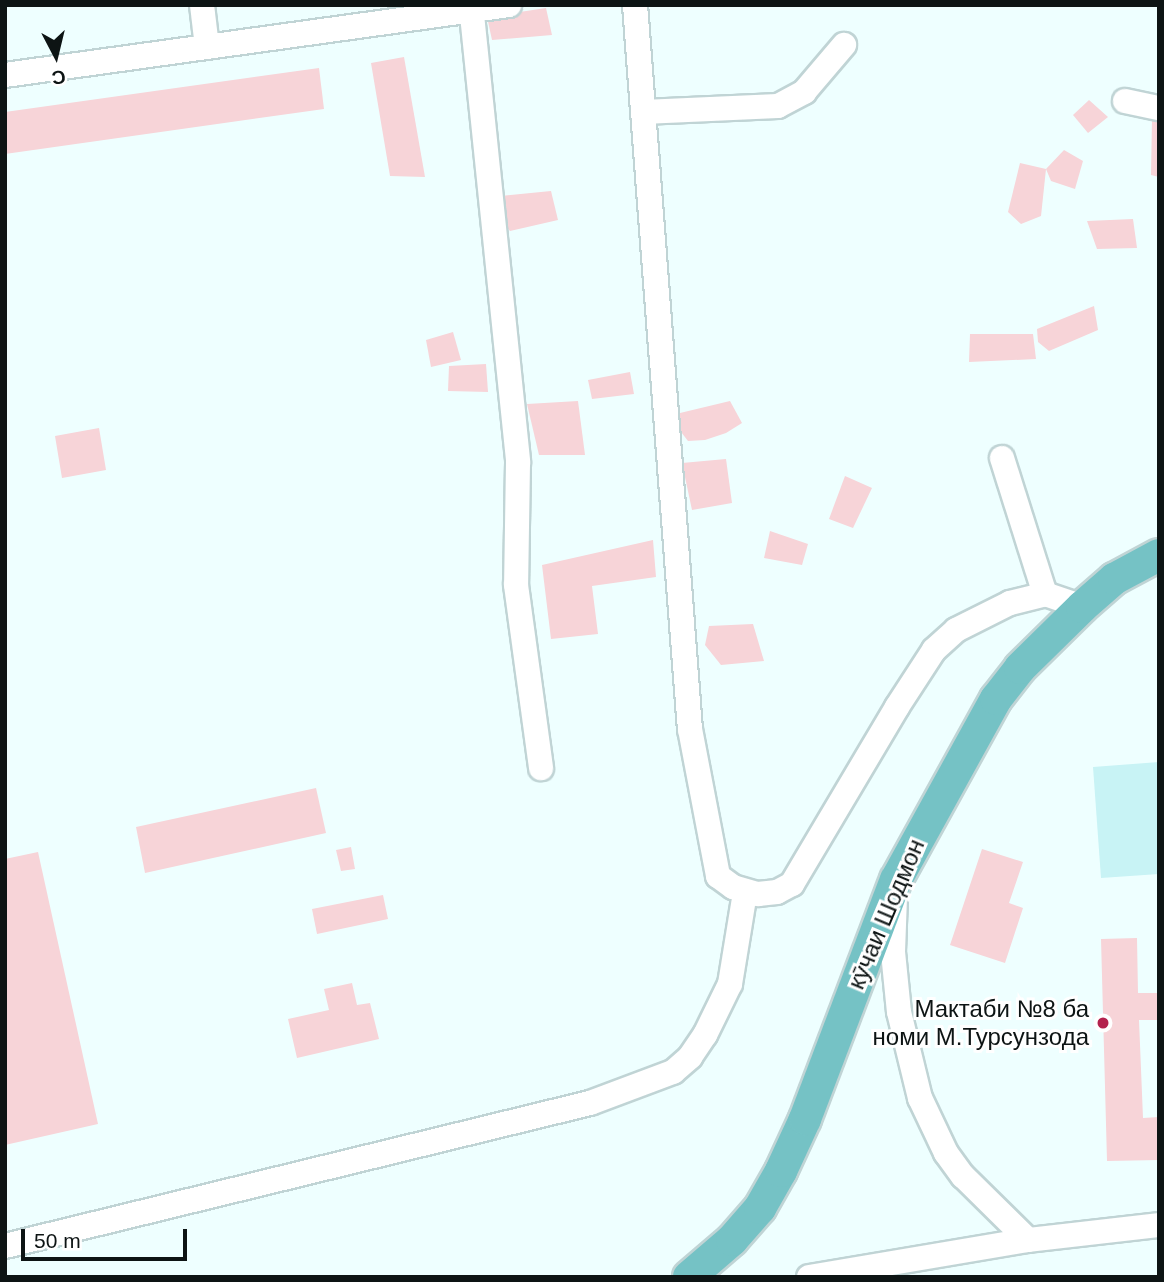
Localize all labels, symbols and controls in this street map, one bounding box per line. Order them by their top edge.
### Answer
north arrow [21,21,91,91]
text: С [51,66,67,89]
street label: кӯчаи Шодмон [841,835,931,993]
place label: Мактаби №8 ба номи М.Турсунзода [873,995,1089,1051]
marker: Мактаби №8 ба номи М.Турсунзода [1095,1015,1111,1031]
scale bar [24,1216,191,1260]
text: 50 m [34,1229,81,1252]

